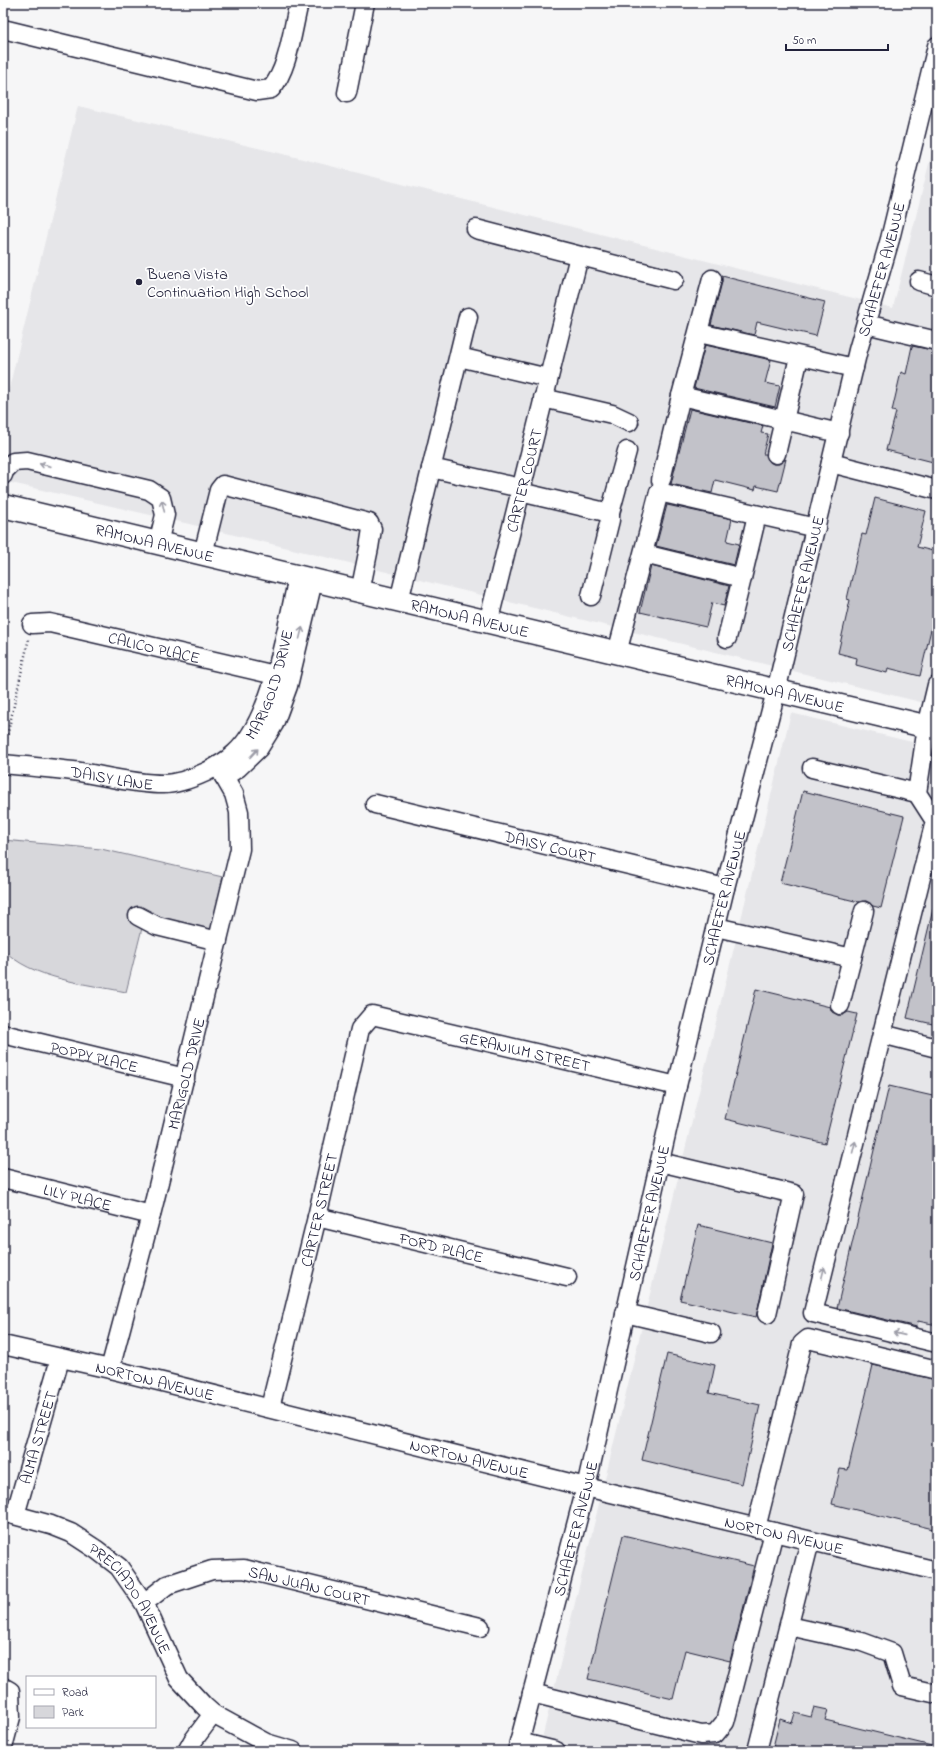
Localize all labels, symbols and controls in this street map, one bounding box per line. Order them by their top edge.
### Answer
scale bar [786,26,888,52]
text: 50 m [792,32,816,50]
street label: SCHAEFER AVENUE [852,200,913,340]
place label: Buena Vista Continuation High School [146,263,309,305]
marker: Buena Vista Continuation High School [134,277,144,287]
street label: CARTER COURT [501,426,550,535]
one-way arrow [38,460,51,468]
one-way arrow [159,499,166,512]
street label: SCHAEFER AVENUE [776,514,832,654]
street label: RAMONA AVENUE [92,518,216,570]
street label: RAMONA AVENUE [408,594,531,645]
street label: CALICO PLACE [105,627,202,671]
one-way arrow [298,627,305,640]
street label: MARIGOLD DRIVE [240,628,300,745]
street label: RAMONA AVENUE [723,669,846,720]
one-way arrow [250,748,259,758]
street label: DAISY LANE [68,761,154,798]
street label: DAISY COURT [500,825,598,871]
street label: SCHAEFER AVENUE [697,828,753,968]
street label: MARIGOLD DRIVE [162,1015,213,1132]
street label: GERANIUM STREET [457,1026,592,1079]
street label: POPPY PLACE [48,1036,140,1080]
one-way arrow [851,1141,859,1154]
street label: SCHAEFER AVENUE [623,1143,677,1284]
street label: CARTER STREET [295,1151,345,1270]
street label: LILY PLACE [41,1179,114,1219]
street label: FORD PLACE [395,1227,486,1271]
one-way arrow [820,1267,827,1280]
one-way arrow [893,1329,906,1337]
street label: NORTON AVENUE [93,1356,216,1408]
street label: ALMA STREET [15,1388,64,1487]
street label: NORTON AVENUE [407,1434,531,1486]
street label: SCHAEFER AVENUE [548,1459,606,1599]
street label: NORTON AVENUE [722,1511,846,1562]
street label: PRECIADO AVENUE [83,1538,176,1659]
street label: SAN JUAN COURT [246,1560,372,1614]
legend [26,1676,156,1728]
text: Road [62,1684,88,1702]
text: Park [62,1704,84,1722]

